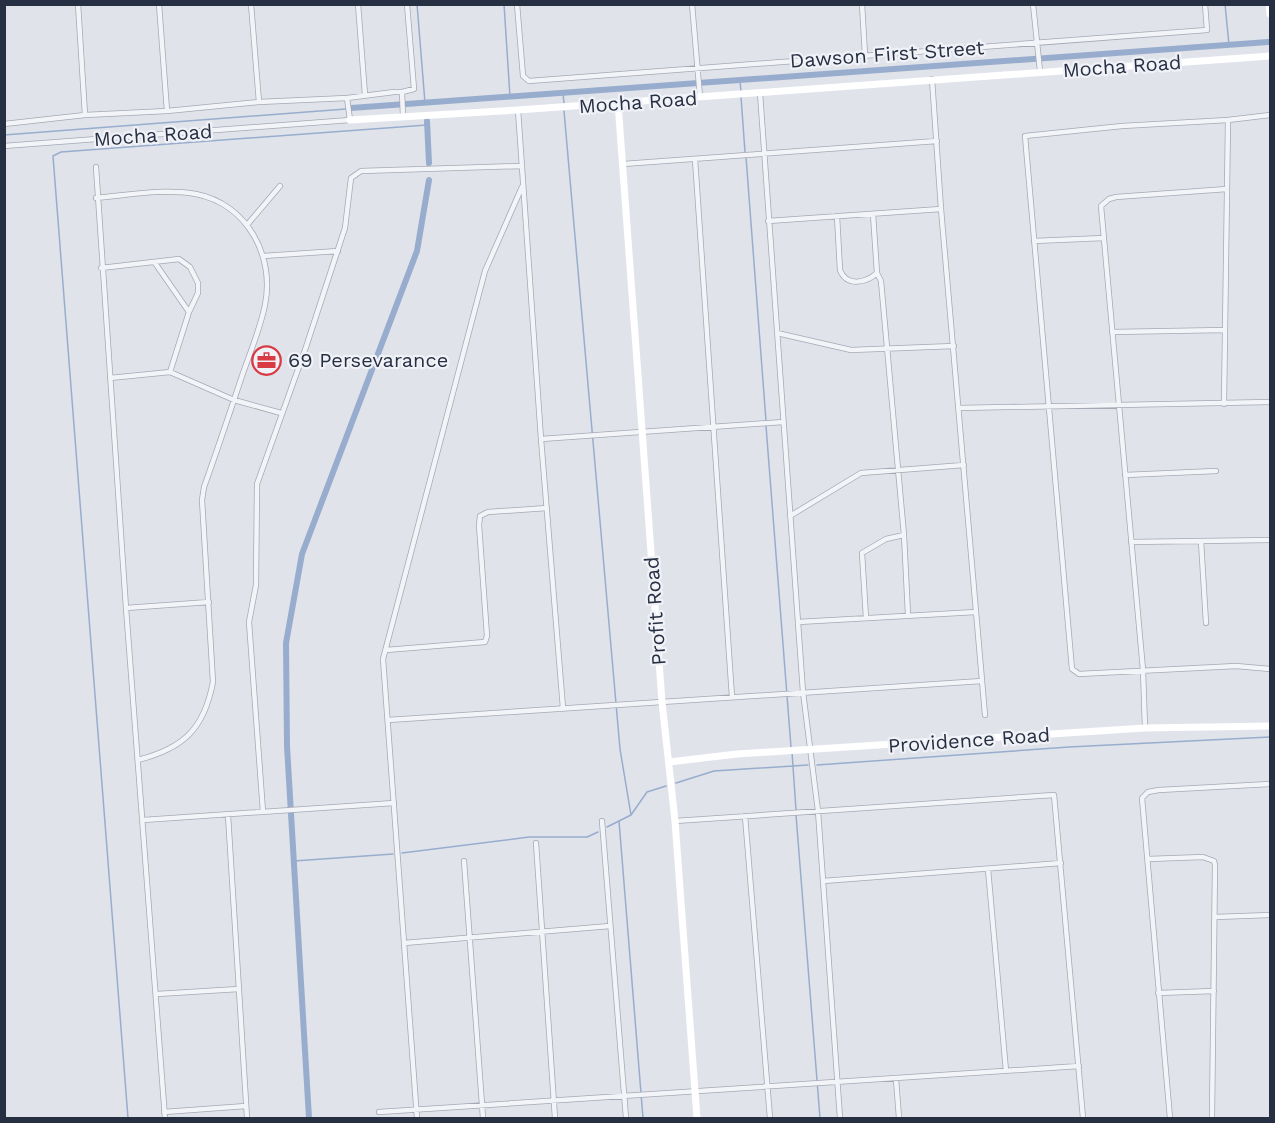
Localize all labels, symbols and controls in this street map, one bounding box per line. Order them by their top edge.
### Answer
street label: Dawson First Street [789,35,986,73]
street label: Mocha Road [1062,50,1182,82]
street label: Mocha Road [578,86,698,118]
street label: Mocha Road [93,119,213,151]
office icon: 69 Persevarance [251,344,283,376]
place label: 69 Persevarance [288,348,448,372]
street label: Profit Road [639,556,671,666]
street label: Providence Road [887,722,1051,758]

